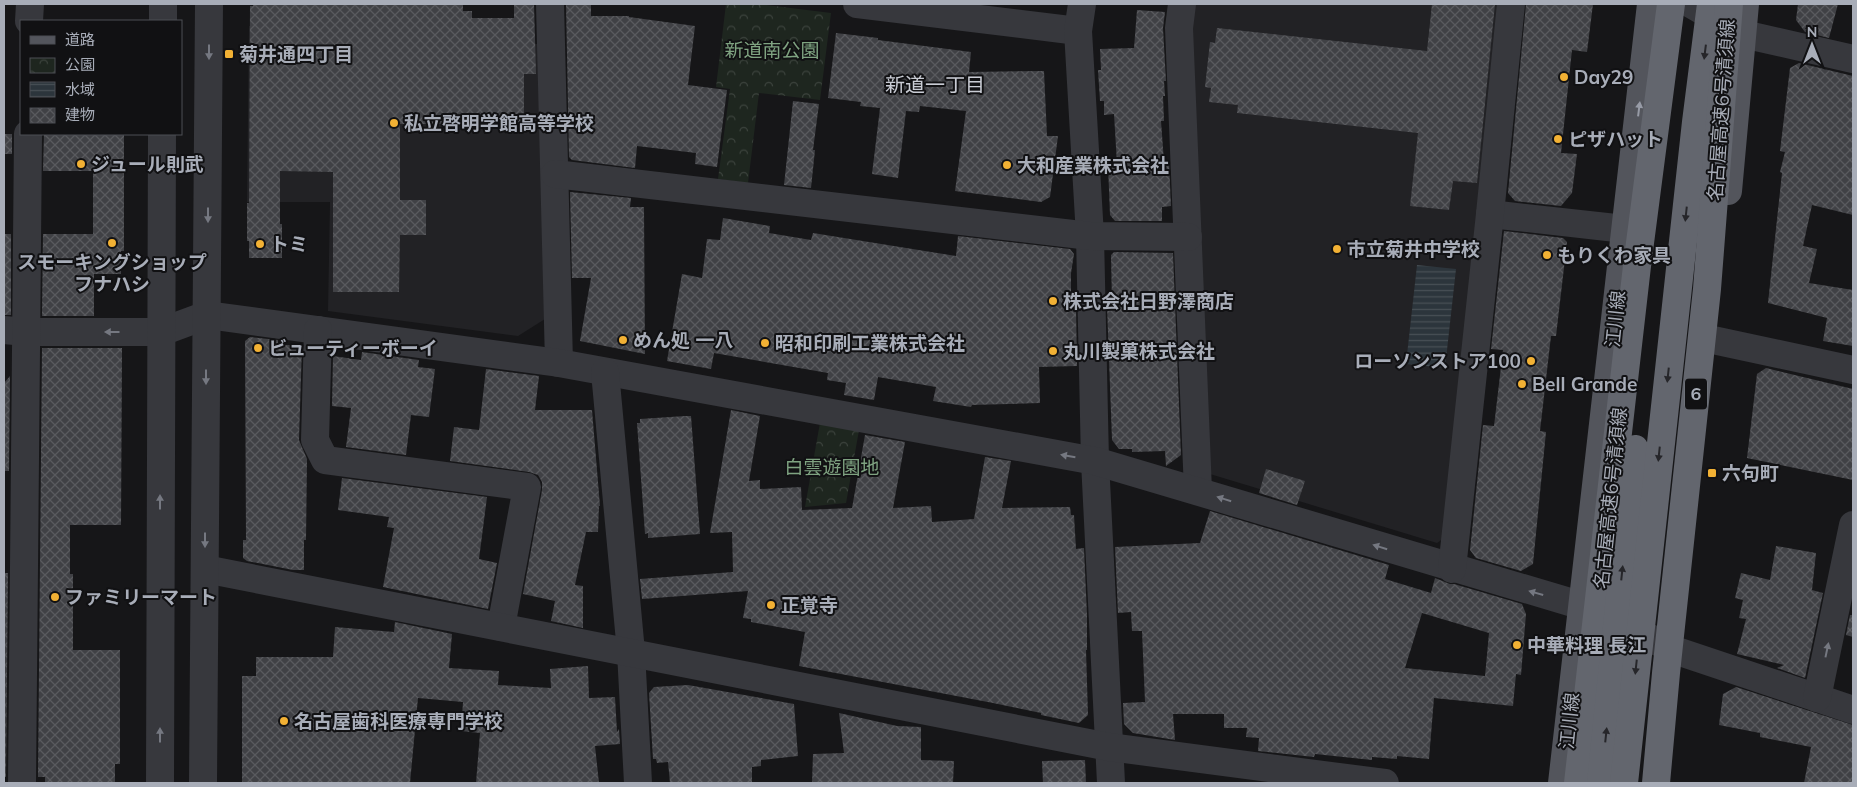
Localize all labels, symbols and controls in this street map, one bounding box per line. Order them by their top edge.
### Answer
street label: 名古屋高速6号清須線 [1703,18,1739,202]
legend [20,20,182,135]
north arrow [1787,20,1837,70]
text: N [1807,23,1817,41]
text: 道路 [65,30,95,49]
park label: 新道南公園 [724,38,820,62]
place label: 菊井通四丁目 [239,42,353,66]
one-way arrow [1701,44,1709,60]
one-way arrow [205,45,213,61]
marker: 菊井通四丁目 [223,48,235,60]
text: 公園 [65,55,95,74]
place label: Day29 [1574,65,1633,89]
marker: Day29 [1558,71,1570,83]
district label: 新道一丁目 [885,72,985,97]
text: 水域 [65,80,95,99]
one-way arrow [1635,101,1643,117]
text: 建物 [65,105,95,124]
place label: 私立啓明学館高等学校 [404,111,594,135]
marker: 私立啓明学館高等学校 [388,117,400,129]
place label: ピザハット [1568,127,1663,151]
marker: ピザハット [1552,133,1564,145]
place label: ジュール則武 [91,152,204,176]
place label: 大和産業株式会社 [1017,153,1169,177]
marker: ジュール則武 [75,158,87,170]
marker: 大和産業株式会社 [1001,159,1013,171]
one-way arrow [1682,206,1690,222]
one-way arrow [204,207,212,223]
place label: トミ [270,232,308,256]
marker: スモーキングショップ フナハシ [106,237,118,249]
place label: 市立菊井中学校 [1347,237,1480,261]
marker: トミ [254,238,266,250]
marker: 市立菊井中学校 [1331,243,1343,255]
place label: もりくわ家具 [1557,243,1671,267]
marker: もりくわ家具 [1541,249,1553,261]
place label: スモーキングショップ フナハシ [17,250,207,296]
place label: 株式会社日野澤商店 [1063,289,1234,313]
street label: 江川線 [1600,289,1630,349]
marker: 株式会社日野澤商店 [1047,295,1059,307]
one-way arrow [104,328,120,336]
place label: めん処 一八 [633,328,733,352]
place label: 昭和印刷工業株式会社 [775,331,965,355]
marker: めん処 一八 [617,334,629,346]
place label: ビューティーボーイ [268,336,438,360]
marker: 昭和印刷工業株式会社 [759,337,771,349]
place label: 丸川製菓株式会社 [1063,339,1215,363]
marker: ビューティーボーイ [252,342,264,354]
marker: 丸川製菓株式会社 [1047,345,1059,357]
place label: ローソンストア100 [1354,349,1521,373]
marker: ローソンストア100 [1525,355,1537,367]
one-way arrow [1664,367,1672,383]
one-way arrow [202,370,210,386]
place label: Bell Grande [1532,372,1638,396]
marker: Bell Grande [1516,378,1528,390]
road number: 6 [1685,378,1707,409]
street label: 名古屋高速6号清須線 [1589,406,1631,590]
one-way arrow [1655,446,1663,462]
one-way arrow [1060,452,1076,460]
park label: 白雲遊園地 [784,455,880,479]
place label: 六句町 [1722,461,1779,485]
marker: 六句町 [1706,467,1718,479]
one-way arrow [156,494,164,510]
one-way arrow [1217,495,1232,503]
one-way arrow [201,532,209,548]
one-way arrow [1372,542,1387,550]
one-way arrow [1619,565,1627,581]
place label: ファミリーマート [65,585,217,609]
one-way arrow [1528,588,1543,596]
marker: ファミリーマート [49,591,61,603]
place label: 正覚寺 [781,593,838,617]
marker: 正覚寺 [765,599,777,611]
place label: 中華料理 長江 [1527,633,1646,657]
marker: 中華料理 長江 [1511,639,1523,651]
one-way arrow [1823,643,1831,658]
one-way arrow [1632,660,1640,676]
street label: 江川線 [1554,691,1584,751]
place label: 名古屋歯科医療専門学校 [294,709,503,733]
marker: 名古屋歯科医療専門学校 [278,715,290,727]
one-way arrow [156,726,164,742]
one-way arrow [1602,726,1610,742]

